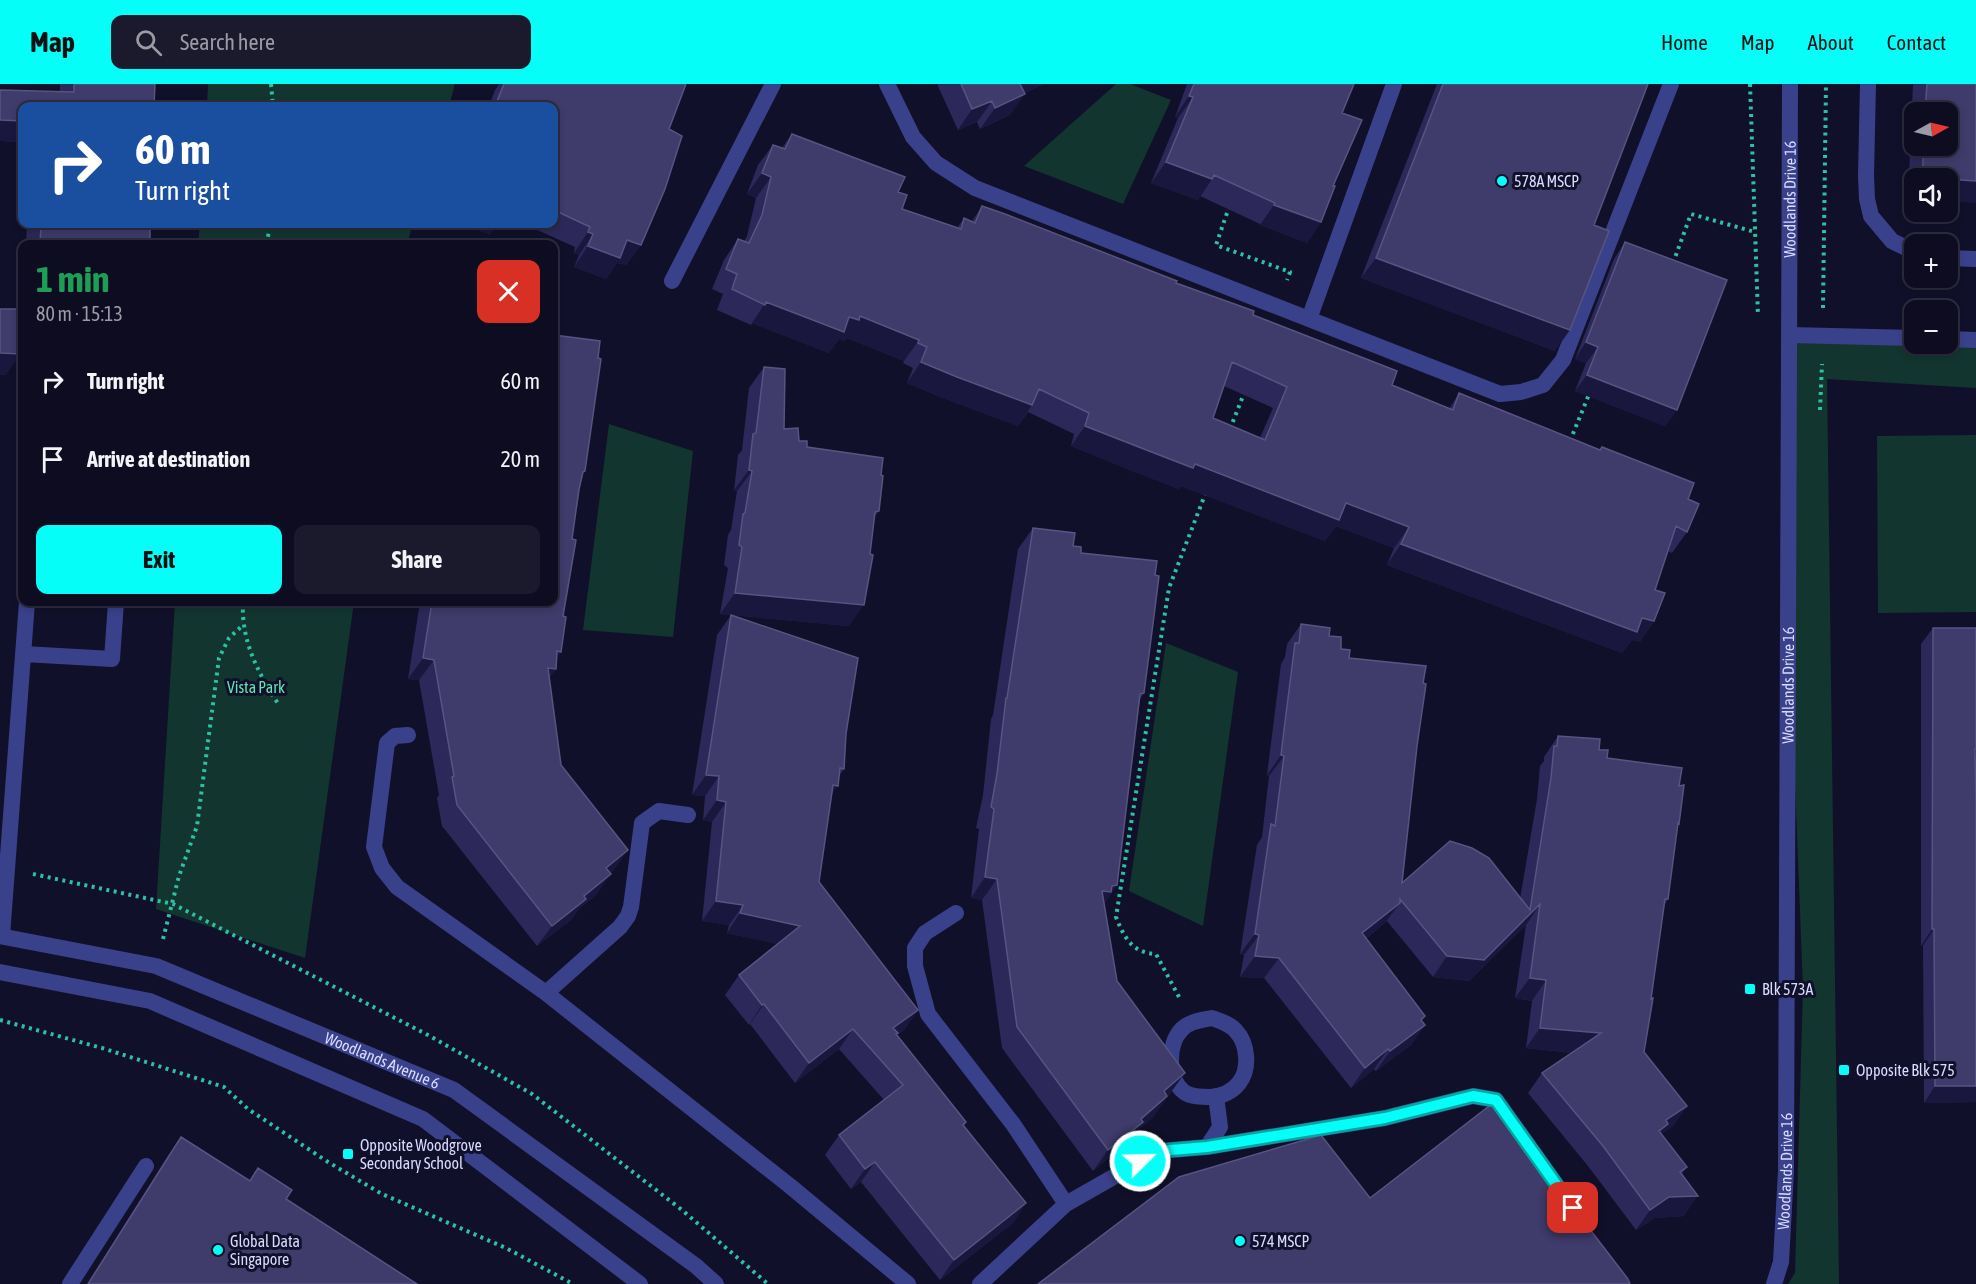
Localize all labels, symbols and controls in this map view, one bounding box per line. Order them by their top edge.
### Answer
search box [111,15,531,69]
text: Map [30,26,75,58]
icon: search [132,26,165,59]
text: Search here [180,29,275,55]
text: Home [1661,30,1708,54]
text: Map [1741,30,1775,54]
text: About [1808,30,1854,54]
text: Contact [1887,30,1946,54]
north arrow [1904,102,1958,156]
map controls [1904,102,1958,354]
text: 60 m [135,125,210,173]
icon: right [36,126,114,204]
street label: Woodlands Drive 16 [1780,141,1799,258]
button: sound [1904,168,1958,222]
place label: 578A MSCP [1514,172,1579,190]
marker: 578A MSCP [1495,174,1509,188]
text: Turn right [135,175,230,206]
button: + [1904,234,1958,288]
text: 1 min [36,258,110,300]
button: close [477,260,540,323]
button: − [1904,300,1958,354]
text: 80 m · 15:13 [36,302,123,325]
icon: right [36,365,69,398]
text: Turn right [87,368,164,394]
text: 60 m [500,368,540,394]
icon: arrive [36,443,69,476]
text: Arrive at destination [87,446,250,472]
text: 20 m [500,446,540,472]
button: Exit [36,525,282,594]
button: Share [294,525,540,594]
street label: Woodlands Drive 16 [1779,627,1797,744]
park label: Vista Park [227,678,285,696]
place label: Blk 573A [1762,980,1814,998]
marker: Blk 573A [1743,982,1757,996]
street label: Woodlands Avenue 6 [322,1028,442,1092]
place label: Opposite Blk 575 [1856,1061,1955,1080]
marker: Opposite Blk 575 [1837,1063,1851,1077]
street label: Woodlands Drive 16 [1774,1113,1795,1230]
position arrow [1108,1129,1172,1193]
place label: Opposite Woodgrove Secondary School [360,1136,482,1173]
marker: Opposite Woodgrove Secondary School [341,1147,355,1161]
pin [1547,1182,1598,1233]
icon: arrive [1556,1191,1589,1224]
place label: Global Data Singapore [230,1232,300,1269]
place label: 574 MSCP [1252,1232,1309,1250]
marker: 574 MSCP [1233,1234,1247,1248]
marker: Global Data Singapore [211,1243,225,1257]

